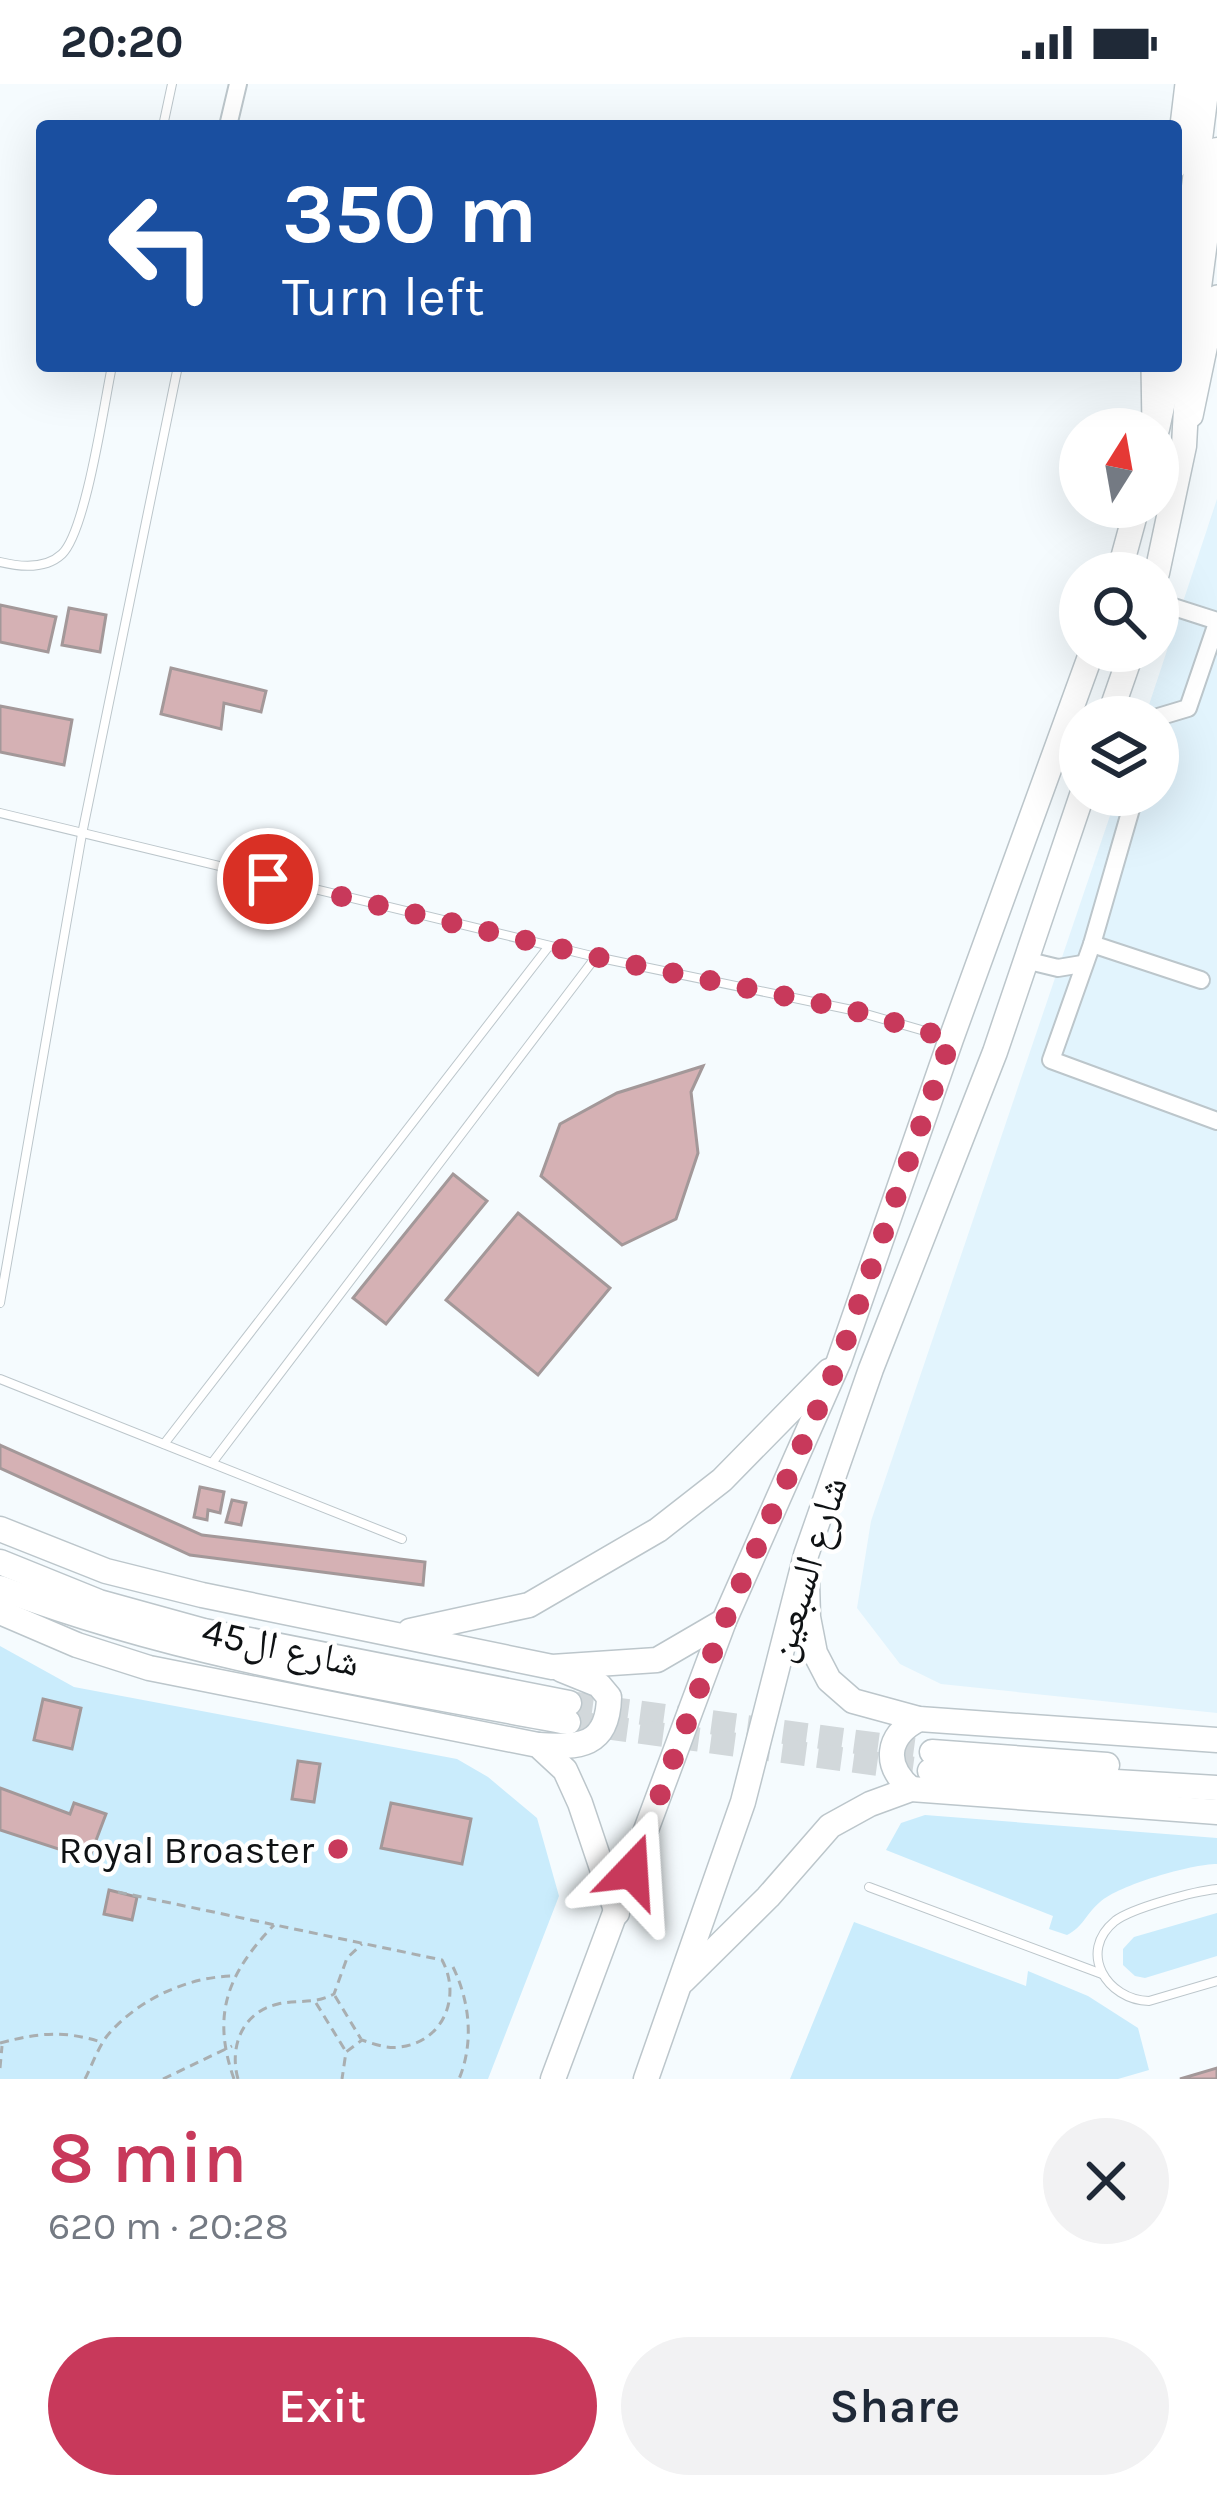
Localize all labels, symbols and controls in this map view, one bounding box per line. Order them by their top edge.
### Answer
text: 20:20 [60,16,184,68]
text: 350 m [282,165,537,263]
icon: left [84,168,240,324]
text: Turn left [282,265,485,329]
north arrow [1059,408,1179,528]
map controls [1059,408,1179,816]
button: search [1059,552,1179,672]
button: layers [1059,696,1179,816]
pin [217,828,319,930]
icon: arrive [235,846,301,912]
street label: شارع السبعين [757,1471,858,1668]
street label: شارع ال45 [198,1608,364,1687]
position arrow [569,1808,695,1934]
place label: Royal Broaster [59,1827,315,1873]
marker: Royal Broaster [325,1836,351,1862]
text: 8 min [48,2116,247,2200]
button: close [1043,2118,1169,2244]
text: 620 m · 20:28 [48,2203,289,2249]
button: Exit [48,2337,597,2475]
button: Share [621,2337,1169,2475]

